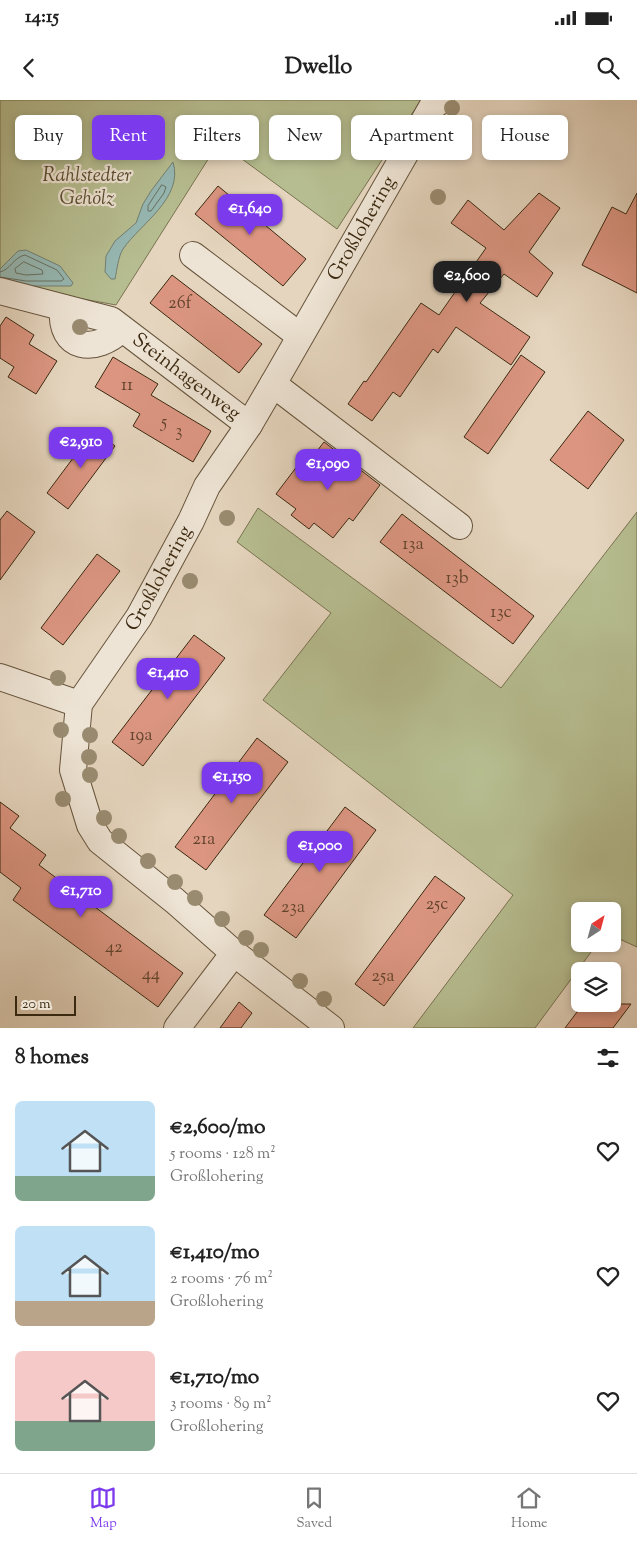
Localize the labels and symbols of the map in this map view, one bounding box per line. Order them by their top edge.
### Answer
park label: Rahlstedter Gehölz [42,162,132,214]
street label: Großlohering [320,171,404,287]
pin: €1,640 [209,194,291,236]
pin: €2,600 [426,260,508,303]
house number: 26f [168,291,193,317]
street label: Steinhagenweg [125,326,247,428]
house number: 11 [121,373,133,399]
house number: 5 [160,410,167,436]
house number: 3 [175,419,183,445]
pin: €2,910 [40,426,122,469]
pin: €1,090 [287,448,369,491]
street label: Großlohering [118,520,200,638]
house number: 13a [402,532,424,558]
house number: 13b [445,566,469,592]
house number: 13c [490,600,512,626]
pin: €1,410 [127,658,209,700]
house number: 19a [130,723,153,749]
pin: €1,150 [191,762,273,804]
house number: 21a [193,827,215,853]
pin: €1,000 [279,830,361,873]
pin: €1,710 [40,876,122,918]
house number: 25c [426,892,448,918]
house number: 23a [281,895,305,921]
north arrow [571,902,621,952]
house number: 42 [105,935,123,961]
house number: 44 [142,962,160,988]
house number: 25a [372,964,394,990]
scale bar [15,993,76,1016]

